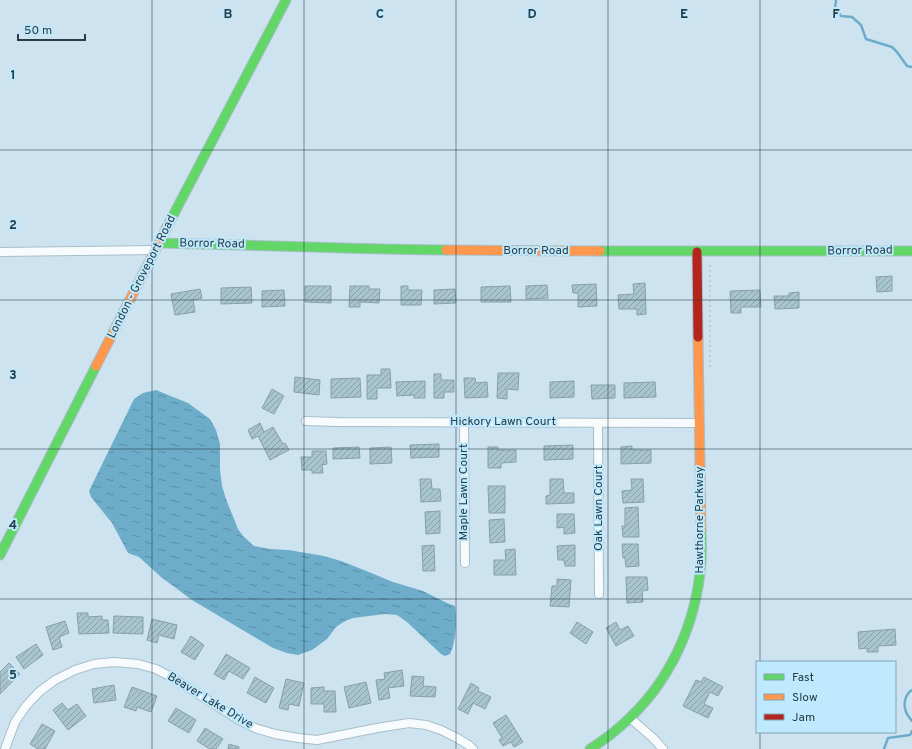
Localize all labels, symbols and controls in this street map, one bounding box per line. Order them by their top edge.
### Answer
text: B [224,7,233,23]
text: C [376,7,384,23]
text: D [527,7,537,23]
text: E [680,7,688,23]
text: F [832,7,840,23]
scale bar [18,16,85,42]
text: 50 m [24,23,52,39]
text: 1 [10,68,16,84]
street label: London - Groveport Road [104,213,180,341]
text: 2 [9,218,17,234]
street label: Borror Road [179,235,245,253]
street label: Borror Road [827,242,893,260]
street label: Borror Road [503,243,569,259]
text: 3 [9,368,17,384]
street label: Hickory Lawn Court [450,414,556,430]
street label: Maple Lawn Court [456,444,472,540]
street label: Oak Lawn Court [591,465,607,551]
street label: Hawthorne Parkway [692,466,708,574]
text: 4 [9,518,17,534]
legend [756,661,896,733]
text: 5 [9,668,17,684]
street label: Beaver Lake Drive [164,669,256,733]
text: Fast [792,670,814,686]
text: Slow [792,690,818,706]
text: Jam [792,710,815,726]

